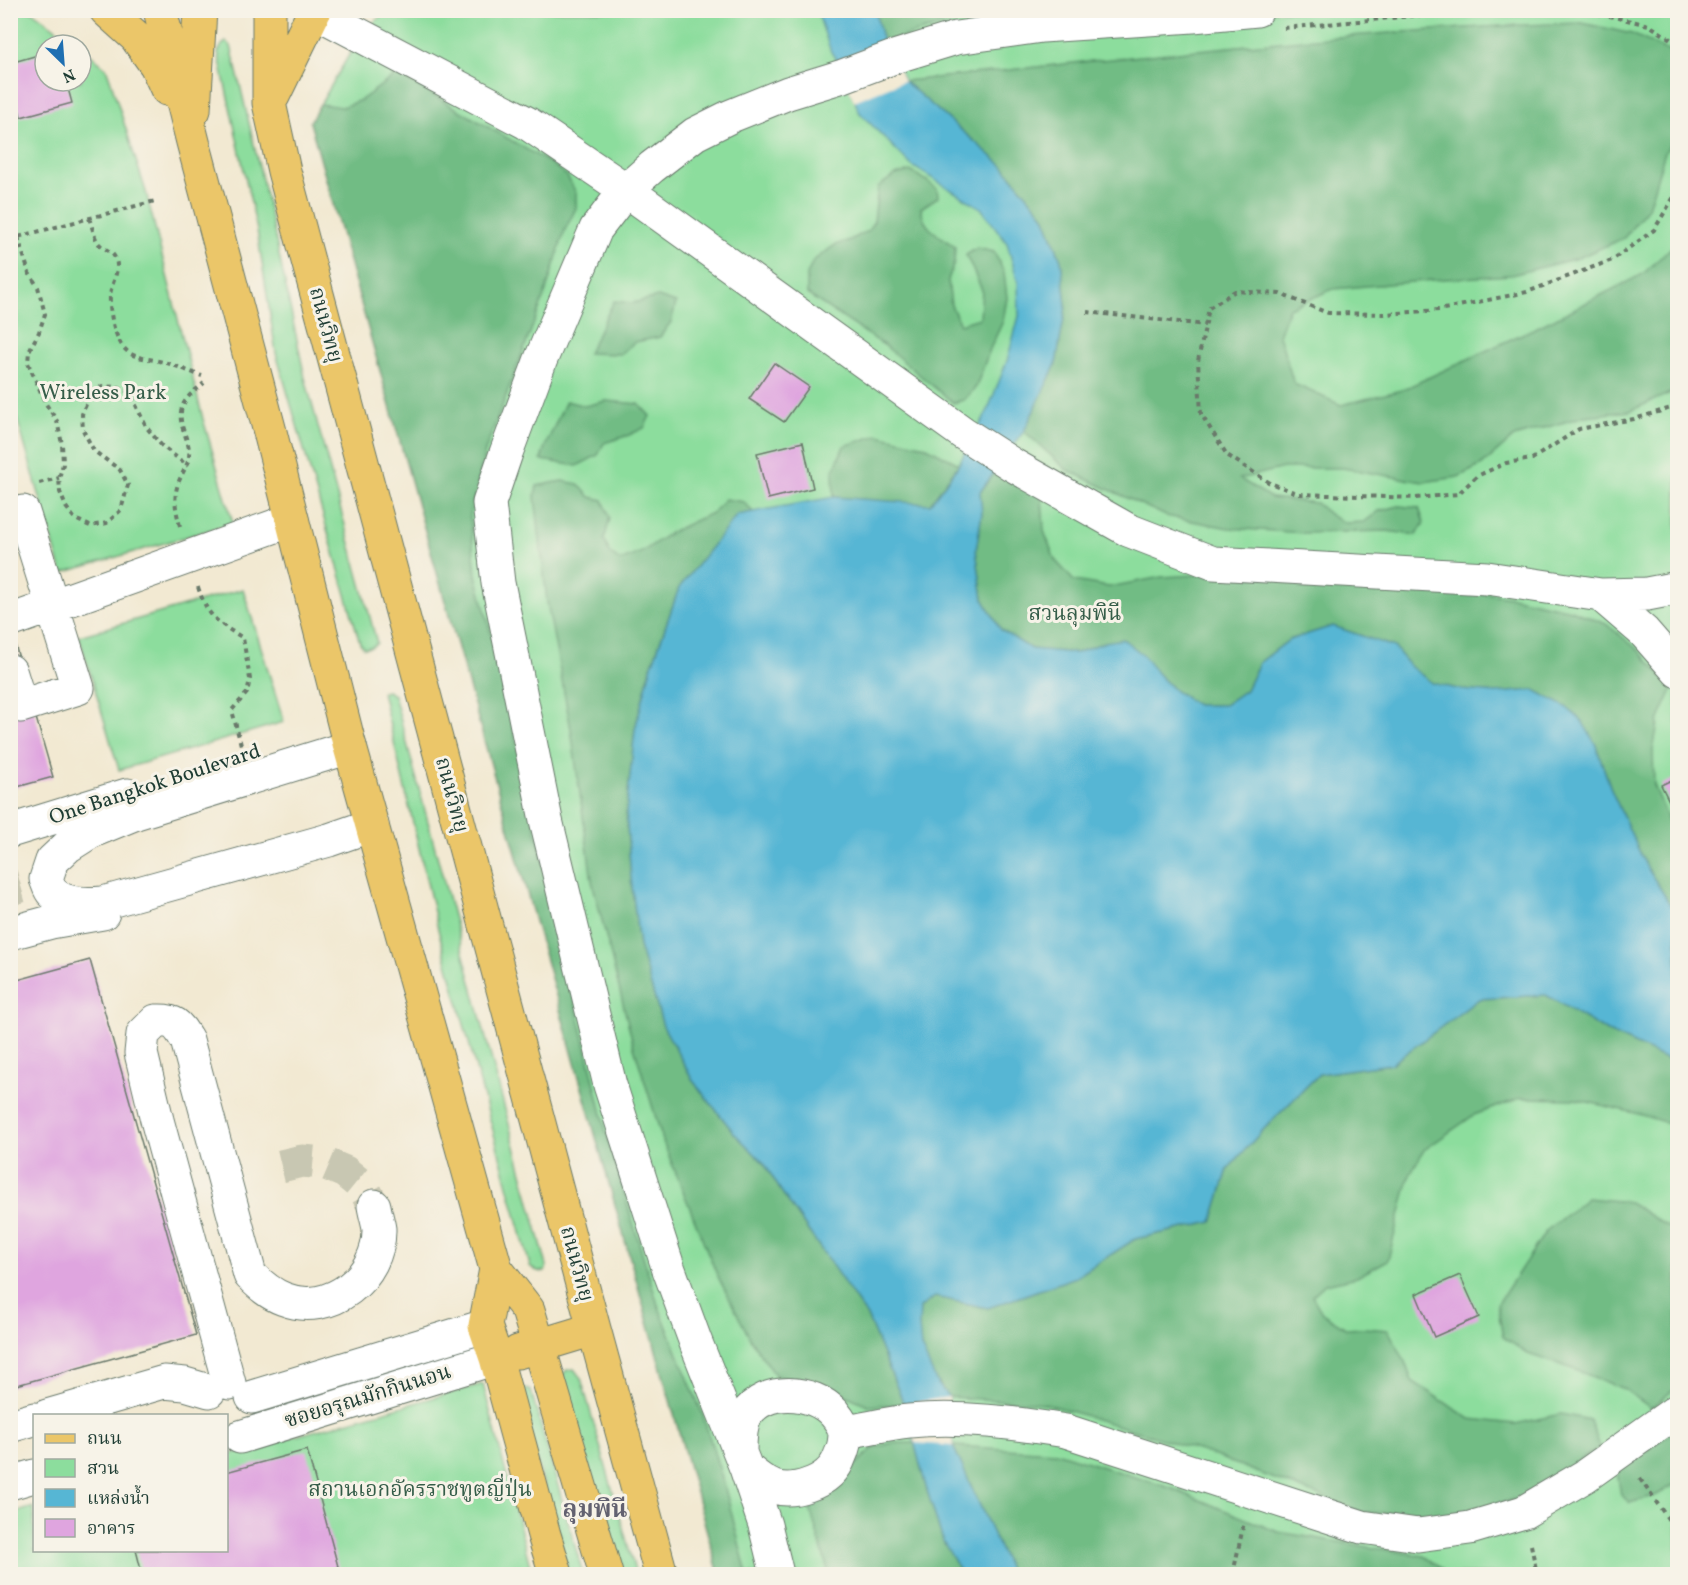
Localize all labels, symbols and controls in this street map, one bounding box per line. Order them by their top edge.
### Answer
north arrow [33,33,93,93]
text: N [58,62,78,87]
street label: ถนนวิทยุ [301,284,349,366]
park label: Wireless Park [40,379,167,408]
park label: สวนลุมพินี [1029,600,1122,629]
street label: One Bangkok Boulevard [45,737,265,833]
street label: ถนนวิทยุ [427,754,475,836]
street label: ถนนวิทยุ [552,1223,600,1305]
street label: ซอยอรุณมักกินนอน [281,1358,455,1436]
legend [33,1414,228,1552]
text: ถนน [87,1427,122,1452]
text: สวน [87,1457,119,1482]
park label: สถานเอกอัครราชทูตญี่ปุ่น [308,1473,532,1505]
text: แหล่งน้ำ [87,1484,150,1512]
district label: ลุมพินี [563,1494,627,1528]
text: อาคาร [87,1517,136,1542]

